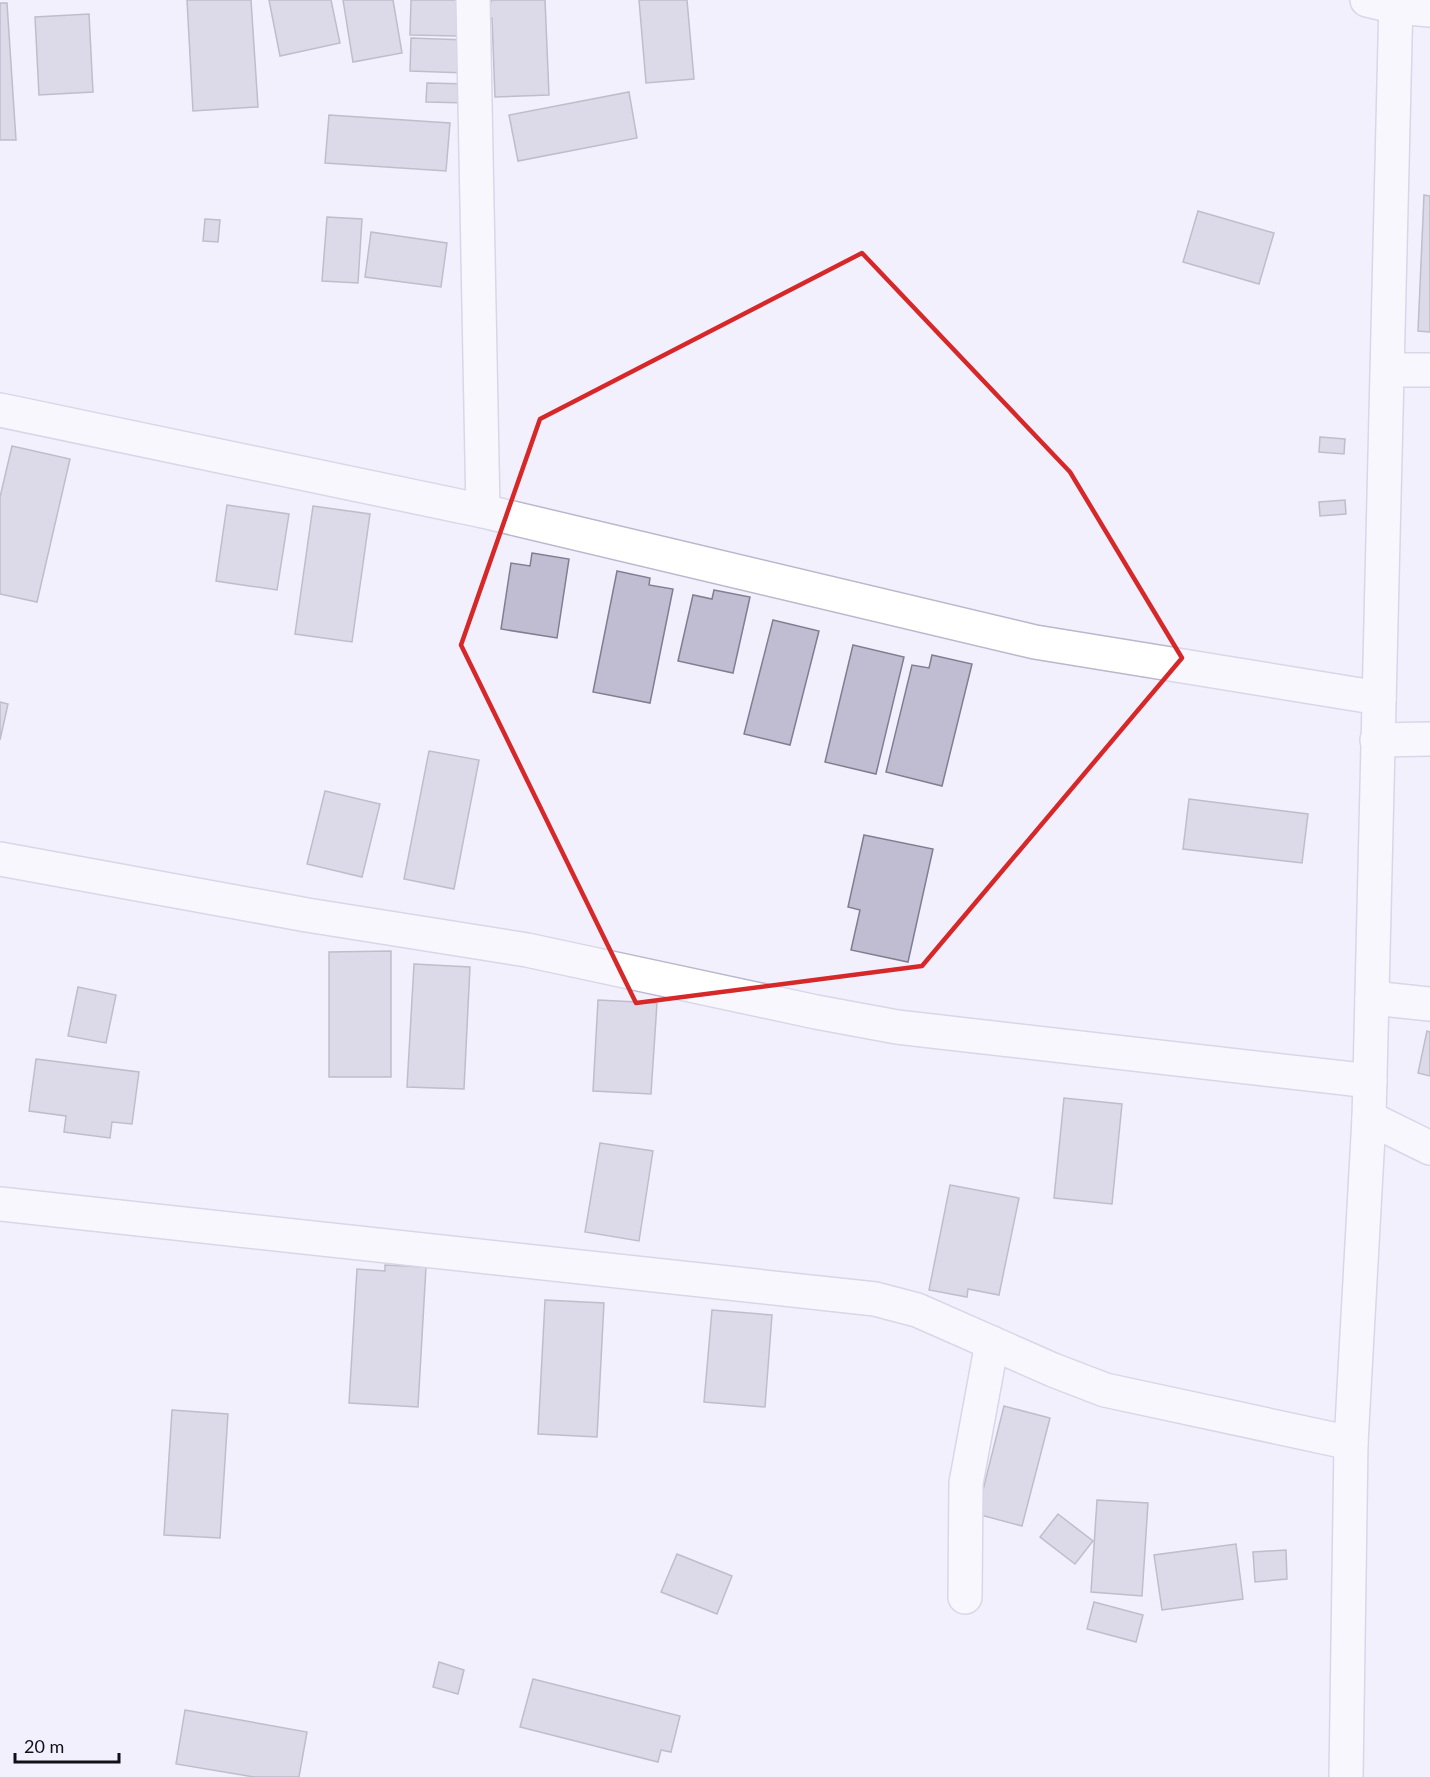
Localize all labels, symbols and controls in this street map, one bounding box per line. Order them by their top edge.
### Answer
scale bar [15,1726,118,1764]
text: 20 m [24,1735,64,1757]

